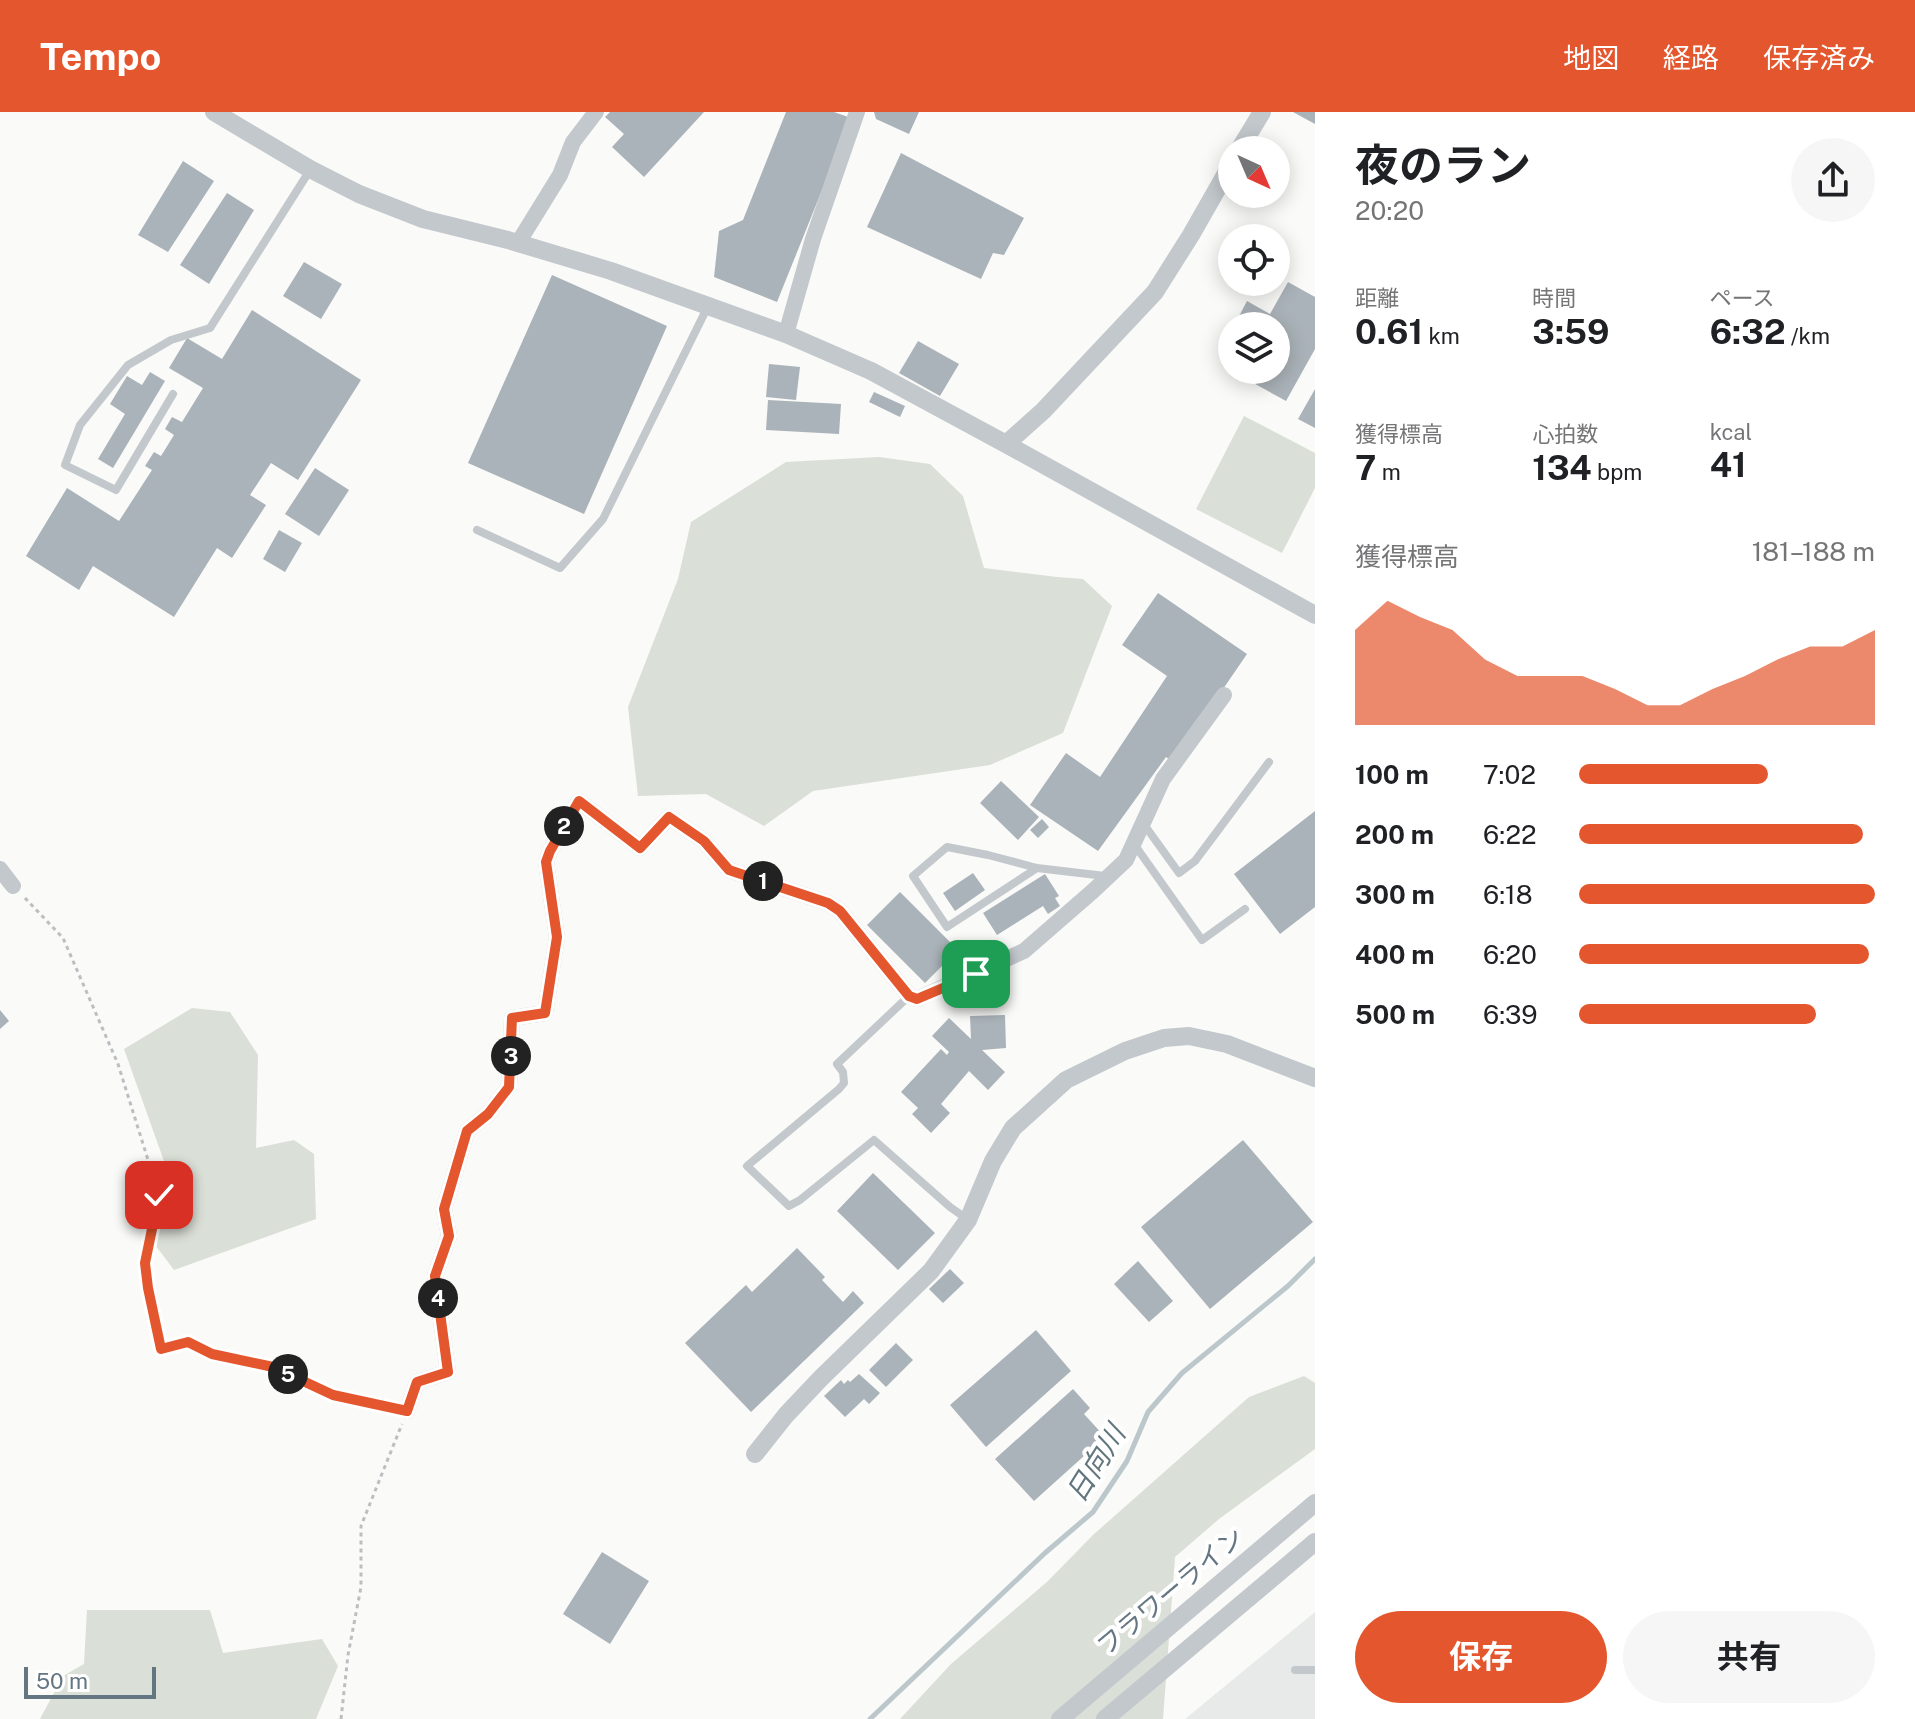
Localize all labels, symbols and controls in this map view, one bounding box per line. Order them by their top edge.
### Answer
text: Tempo [40,34,161,79]
text: 地図 [1563,41,1619,74]
text: 経路 [1663,41,1719,74]
text: 保存済み [1763,41,1875,74]
north arrow [1218,136,1290,208]
map controls [1218,136,1290,384]
button: share [1791,138,1875,222]
text: 夜のラン [1355,139,1531,191]
text: 20:20 [1355,195,1424,226]
button: locate [1218,224,1290,296]
text: 距離 [1355,285,1399,311]
text: 時間 [1532,285,1576,311]
text: ペース [1710,285,1775,311]
button: layers [1218,312,1290,384]
text: 0.61 [1355,312,1423,352]
text: 3:59 [1532,312,1609,352]
text: 6:32 [1710,312,1785,352]
text: km [1423,323,1460,349]
text: /km [1785,323,1830,349]
text: kcal [1710,419,1752,445]
text: 獲得標高 [1355,421,1443,447]
text: 心拍数 [1532,421,1598,447]
text: 41 [1710,445,1747,485]
text: 7 [1355,448,1376,488]
text: 134 [1532,448,1592,488]
text: m [1376,459,1401,485]
text: bpm [1592,459,1642,485]
text: 181–188 m [1752,536,1875,567]
text: 獲得標高 [1355,541,1459,572]
text: 100 m [1355,759,1429,790]
text: 7:02 [1483,759,1536,790]
pin: 2 [544,806,584,846]
text: 2 [557,813,571,839]
text: 200 m [1355,819,1434,850]
text: 6:22 [1483,819,1537,850]
pin: 1 [743,861,783,901]
text: 1 [758,868,768,894]
text: 300 m [1355,879,1435,910]
text: 6:18 [1483,879,1532,910]
text: 400 m [1355,939,1435,970]
text: 6:20 [1483,939,1537,970]
pin [942,940,1010,1008]
icon: arrive [954,952,998,996]
text: 500 m [1355,999,1435,1030]
text: 6:39 [1483,999,1538,1030]
pin: 3 [491,1036,531,1076]
text: 3 [504,1043,518,1069]
pin [125,1161,193,1229]
icon: check [137,1173,181,1217]
pin: 4 [418,1278,458,1318]
text: 4 [431,1285,445,1311]
pin: 5 [268,1354,308,1394]
text: 5 [281,1361,295,1387]
water label: 日向川 [1059,1416,1133,1507]
street label: フラワーライン [1090,1521,1250,1661]
button: 保存 [1355,1611,1607,1703]
button: 共有 [1623,1611,1875,1703]
scale bar [24,1663,156,1699]
text: 50 m [36,1668,88,1694]

